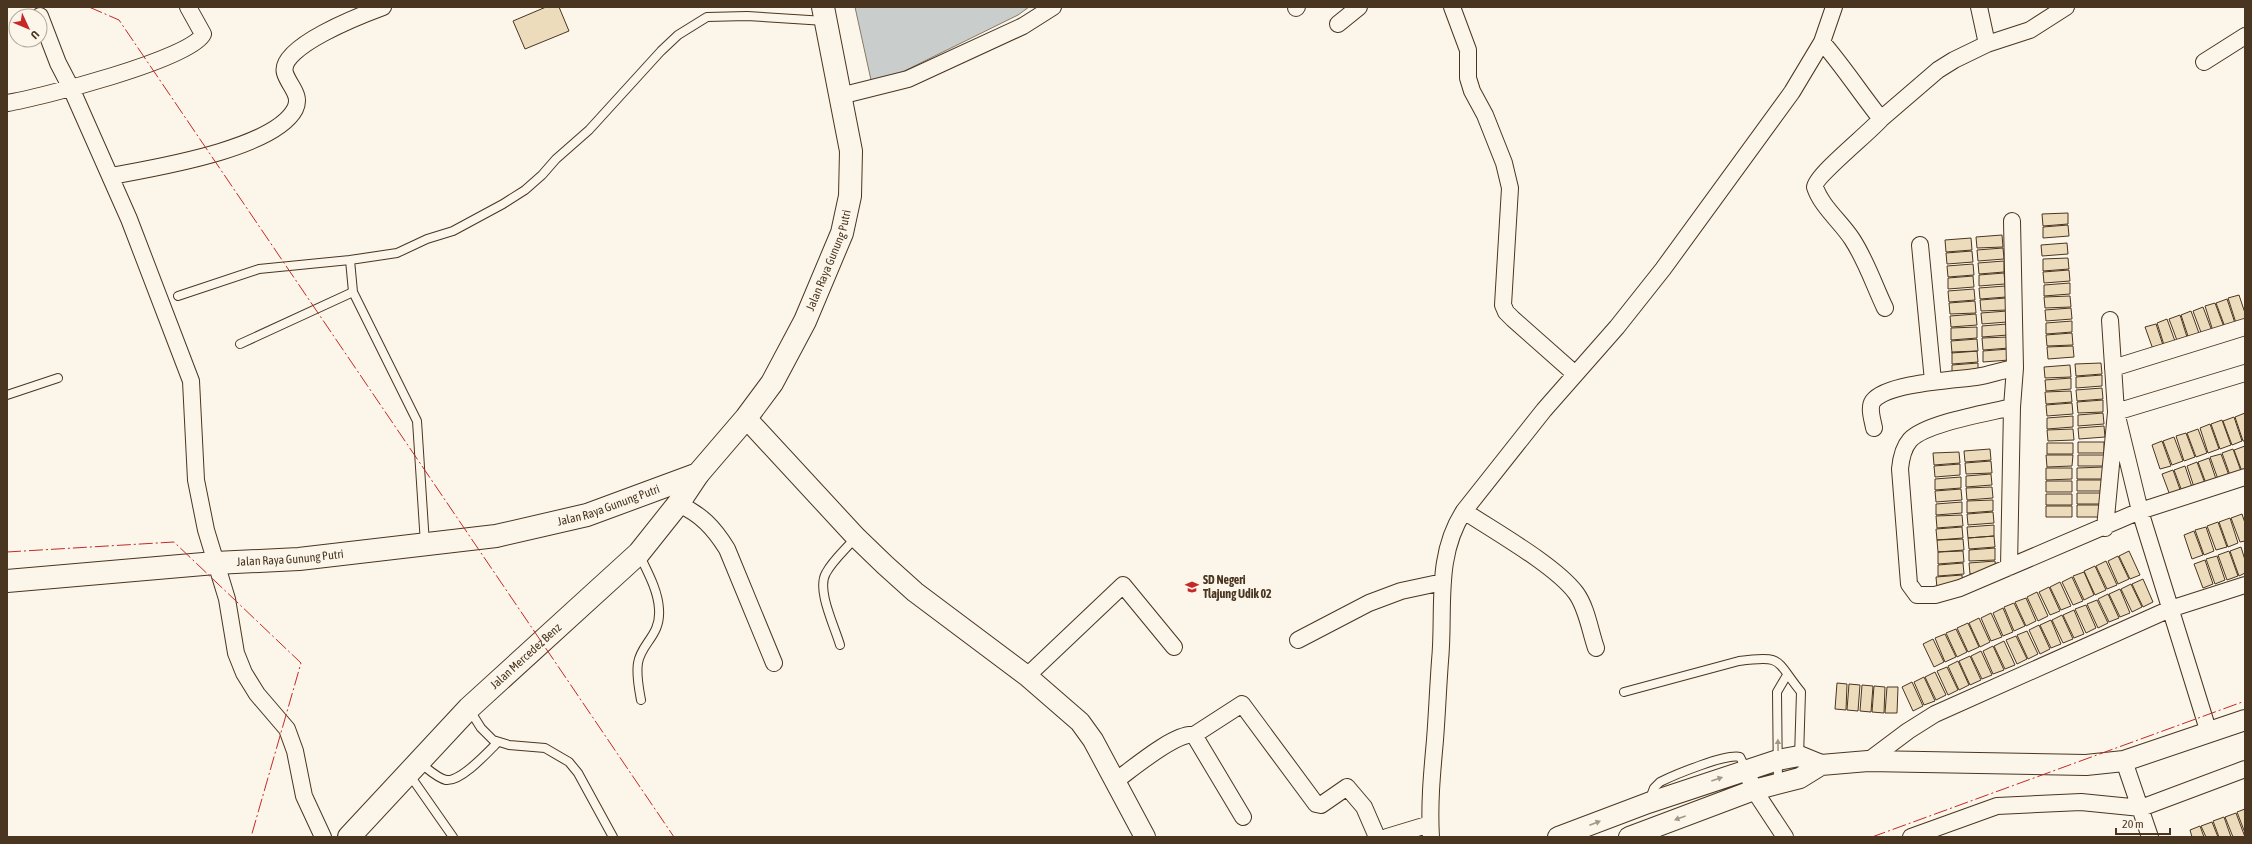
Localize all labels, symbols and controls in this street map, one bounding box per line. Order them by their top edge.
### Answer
north arrow [8,8,48,48]
text: U [29,28,42,41]
street label: Jalan Raya Gunung Putri [803,208,854,313]
street label: Jalan Raya Gunung Putri [556,482,662,529]
street label: Jalan Raya Gunung Putri [236,547,344,569]
place label: SD Negeri Tlajung Udik 02 [1203,573,1272,601]
school or university icon: SD Negeri Tlajung Udik 02 [1184,579,1200,595]
street label: Jalan Mercedez Benz [487,620,565,692]
one-way arrow [1775,738,1781,751]
one-way arrow [1712,776,1724,782]
scale bar [2116,810,2170,836]
one-way arrow [1674,815,1686,821]
text: 20 m [2122,817,2144,831]
one-way arrow [1589,820,1601,826]

